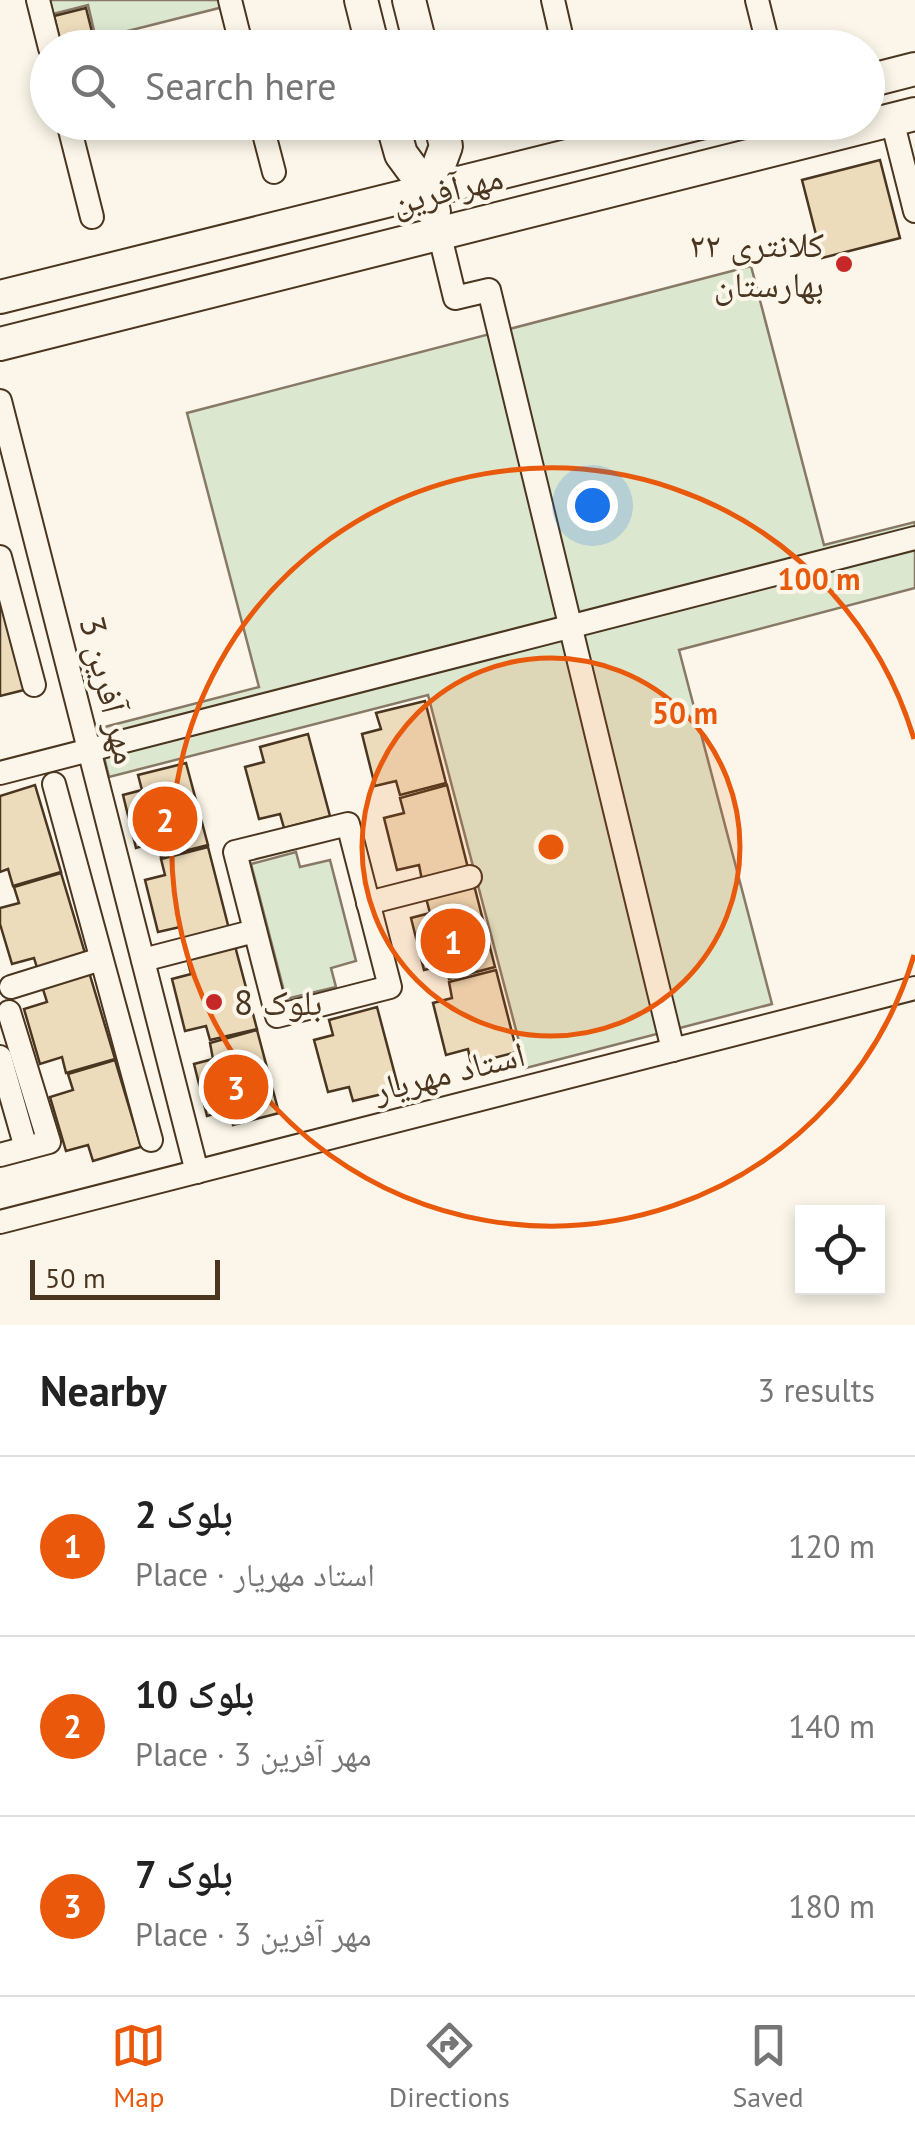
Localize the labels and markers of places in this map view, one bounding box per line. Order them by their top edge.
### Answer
place label: کلانتری ۲۲ بهارستان [689,221,824,307]
marker: کلانتری ۲۲ بهارستان [833,253,855,275]
pin: 2 [132,782,198,856]
centre of rings [533,829,569,865]
pin: 1 [420,904,486,978]
place label: بلوک 8 [234,979,322,1025]
marker: بلوک 8 [203,991,225,1013]
pin: 3 [204,1050,268,1124]

